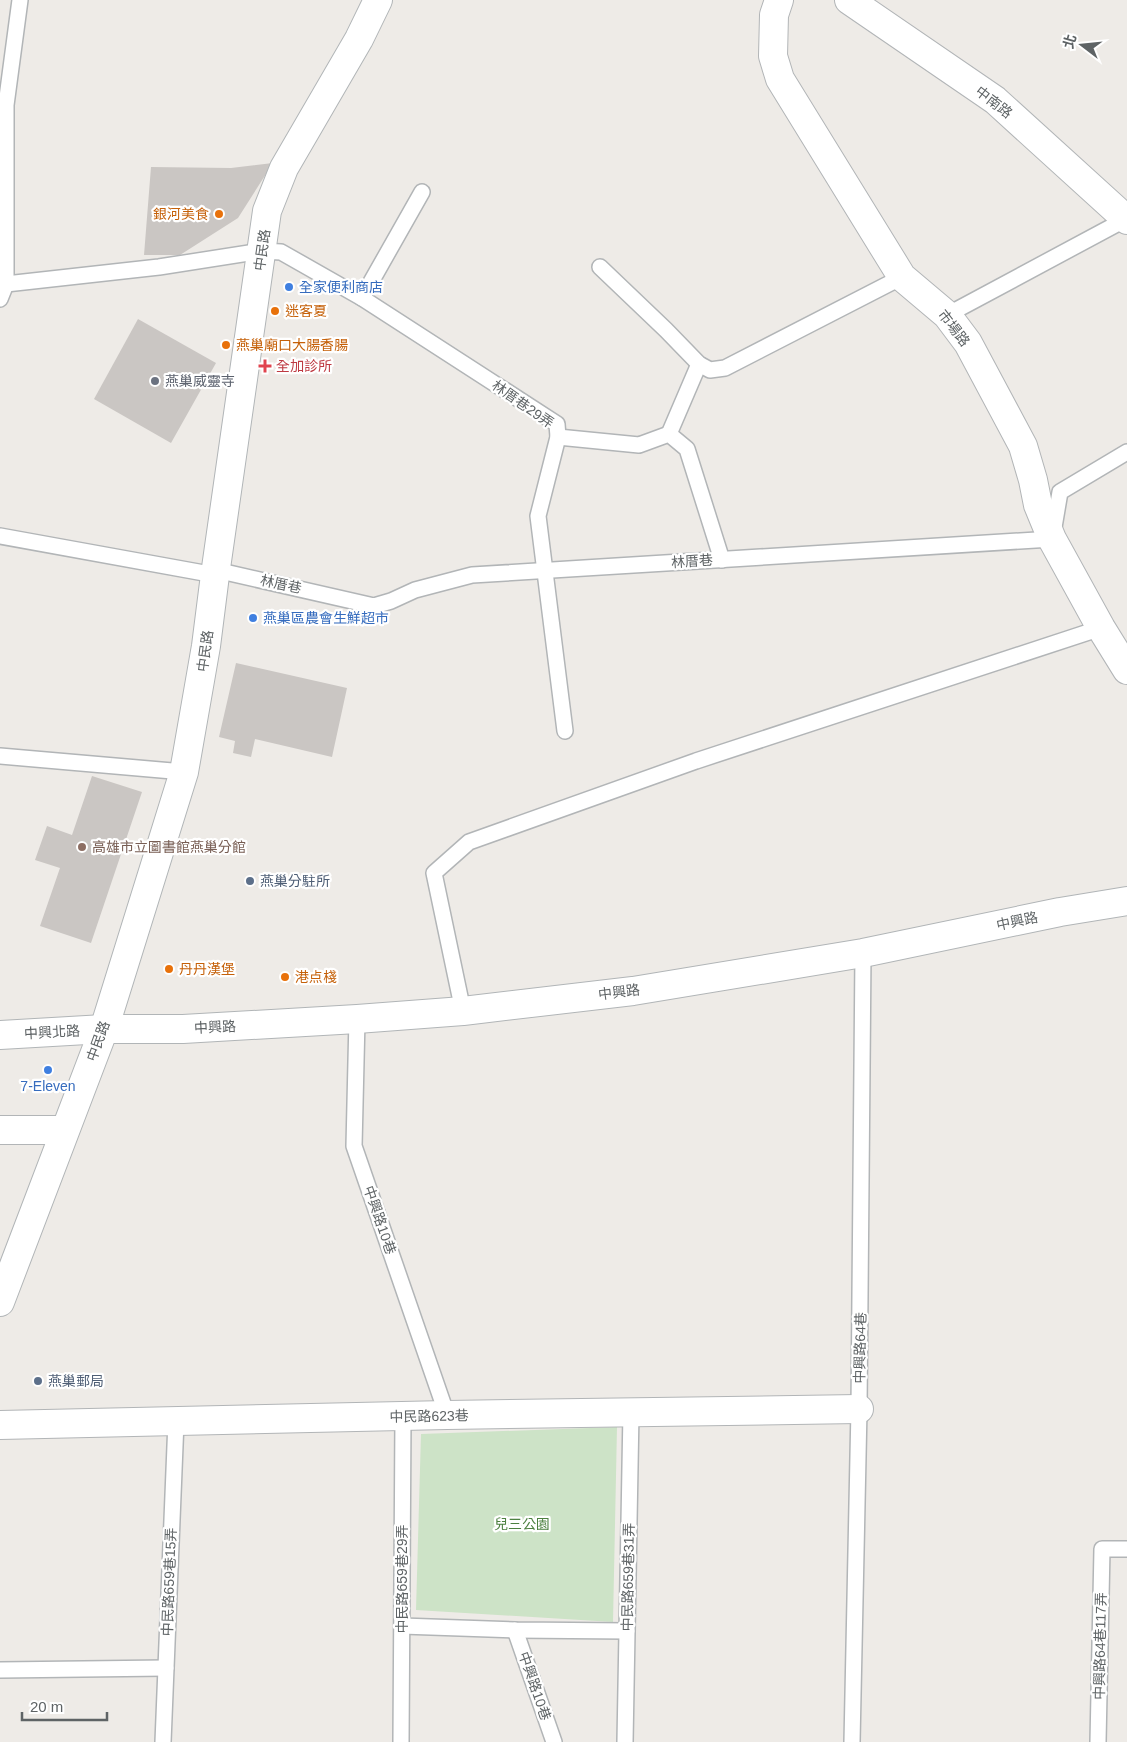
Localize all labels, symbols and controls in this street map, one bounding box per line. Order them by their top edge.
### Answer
north arrow [1057,20,1107,70]
text: 北 [1060,32,1079,50]
street label: 中南路 [973,83,1015,121]
place label: 銀河美食 [153,206,209,222]
marker: 銀河美食 [213,208,225,220]
street label: 中民路 [251,228,273,272]
place label: 全家便利商店 [299,279,383,295]
marker: 全家便利商店 [283,281,295,293]
place label: 迷客夏 [285,303,327,319]
marker: 迷客夏 [269,305,281,317]
street label: 市場路 [935,307,973,349]
place label: 燕巢廟口大腸香腸 [236,337,348,353]
marker: 燕巢廟口大腸香腸 [220,339,232,351]
place label: 全加診所 [276,358,332,374]
marker: 全加診所 [258,359,272,373]
place label: 燕巢威靈寺 [165,373,235,389]
marker: 燕巢威靈寺 [149,375,161,387]
street label: 林厝巷29弄 [489,377,557,431]
street label: 林厝巷 [670,552,714,570]
street label: 林厝巷 [259,572,303,596]
place label: 燕巢區農會生鮮超市 [263,610,389,626]
marker: 燕巢區農會生鮮超市 [247,612,259,624]
street label: 中民路 [194,629,216,673]
place label: 高雄市立圖書館燕巢分館 [92,839,246,855]
marker: 高雄市立圖書館燕巢分館 [76,841,88,853]
place label: 燕巢分駐所 [260,873,330,889]
marker: 燕巢分駐所 [244,875,256,887]
street label: 中興路 [995,909,1039,933]
place label: 丹丹漢堡 [179,961,235,977]
marker: 丹丹漢堡 [163,963,175,975]
place label: 港点棧 [295,969,337,985]
marker: 港点棧 [279,971,291,983]
street label: 中興路 [597,982,641,1002]
street label: 中興路 [194,1018,236,1036]
street label: 中民路 [83,1019,113,1063]
street label: 中興北路 [24,1023,80,1041]
marker: 7-Eleven [42,1064,54,1076]
place label: 7-Eleven [20,1078,76,1094]
street label: 中興路10巷 [361,1184,399,1256]
street label: 中興路64巷 [851,1312,869,1384]
place label: 燕巢郵局 [48,1373,104,1389]
marker: 燕巢郵局 [32,1375,44,1387]
street label: 中民路623巷 [389,1407,469,1425]
park label: 兒三公園 [494,1516,550,1532]
street label: 中民路659巷31弄 [619,1522,637,1632]
street label: 中民路659巷29弄 [394,1525,410,1633]
street label: 中民路659巷15弄 [159,1527,179,1637]
street label: 中興路64巷117弄 [1091,1592,1109,1700]
street label: 中興路10巷 [516,1650,554,1722]
scale bar [22,1690,108,1722]
text: 20 m [30,1698,63,1715]

